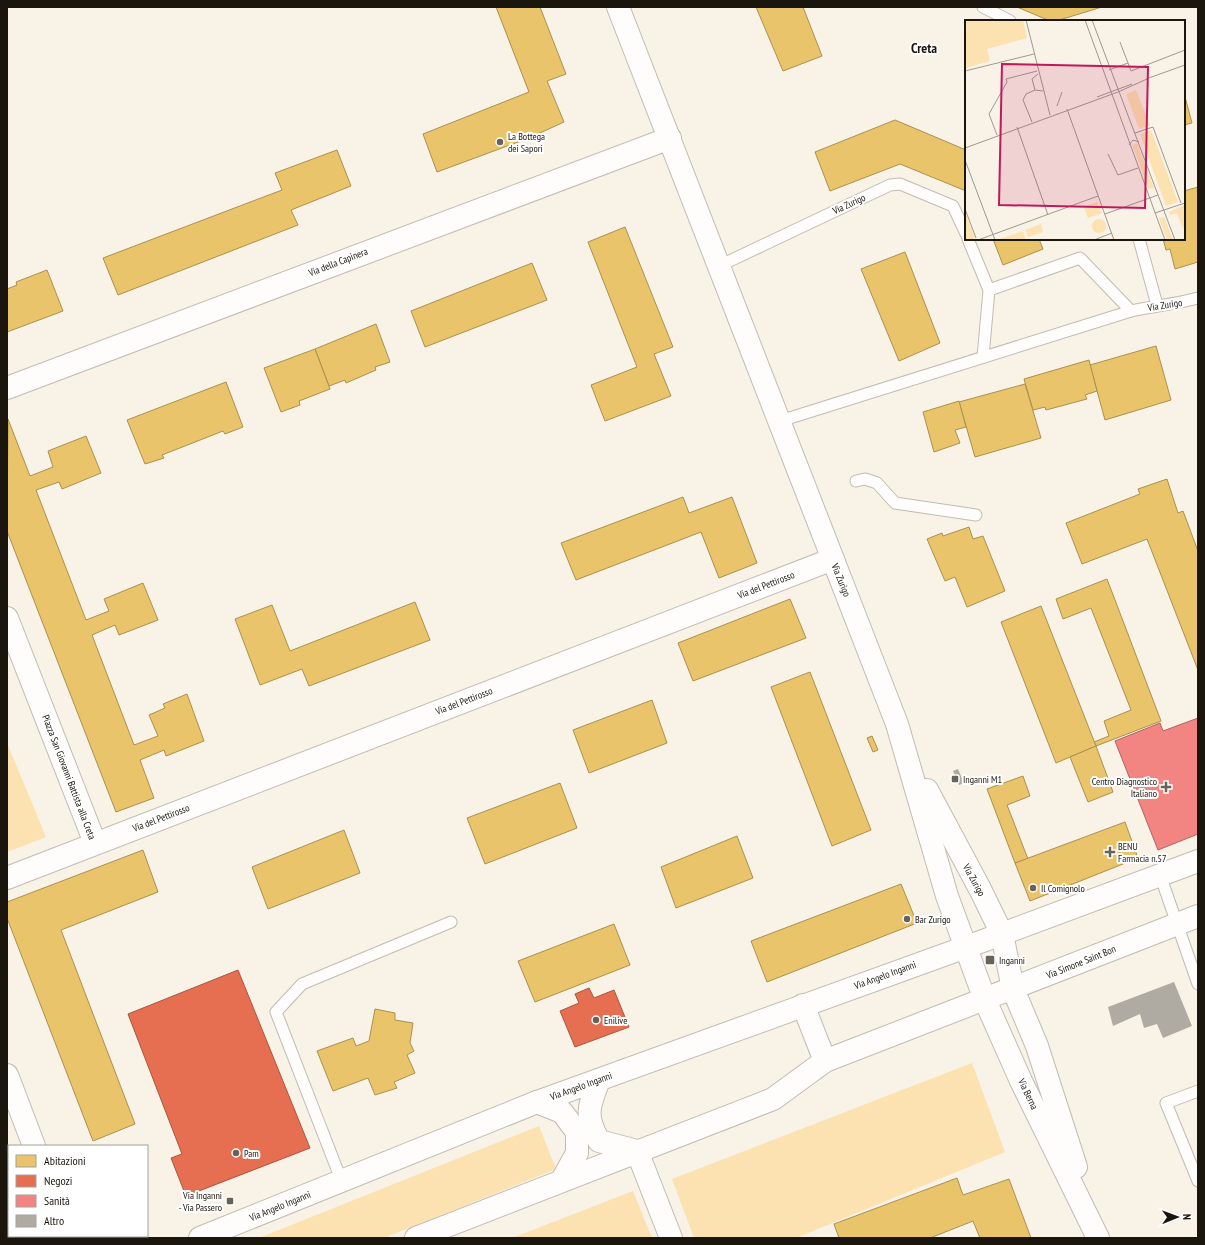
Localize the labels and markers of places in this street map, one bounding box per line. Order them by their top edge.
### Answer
place label: La Bottega dei Sapori [508,130,545,155]
marker: La Bottega dei Sapori [495,137,505,147]
place label: Inganni M1 [963,773,1002,786]
marker: Inganni M1 [950,774,960,784]
place label: Centro Diagnostico Italiano [1092,775,1157,800]
marker: Centro Diagnostico Italiano [1160,781,1172,793]
place label: BENU Farmacia n.57 [1118,840,1166,865]
marker: BENU Farmacia n.57 [1105,847,1115,857]
place label: Il Comignolo [1041,882,1085,895]
marker: Il Comignolo [1028,883,1038,893]
place label: Bar Zurigo [915,913,951,926]
marker: Bar Zurigo [902,914,912,924]
marker: Inganni [984,954,996,966]
place label: Inganni [999,954,1025,967]
place label: Enilive [604,1014,627,1027]
marker: Enilive [591,1015,601,1025]
place label: Pam [244,1147,259,1160]
marker: Pam [231,1148,241,1158]
place label: Via Inganni - Via Passero [179,1189,222,1214]
marker: Via Inganni - Via Passero [225,1196,235,1206]

